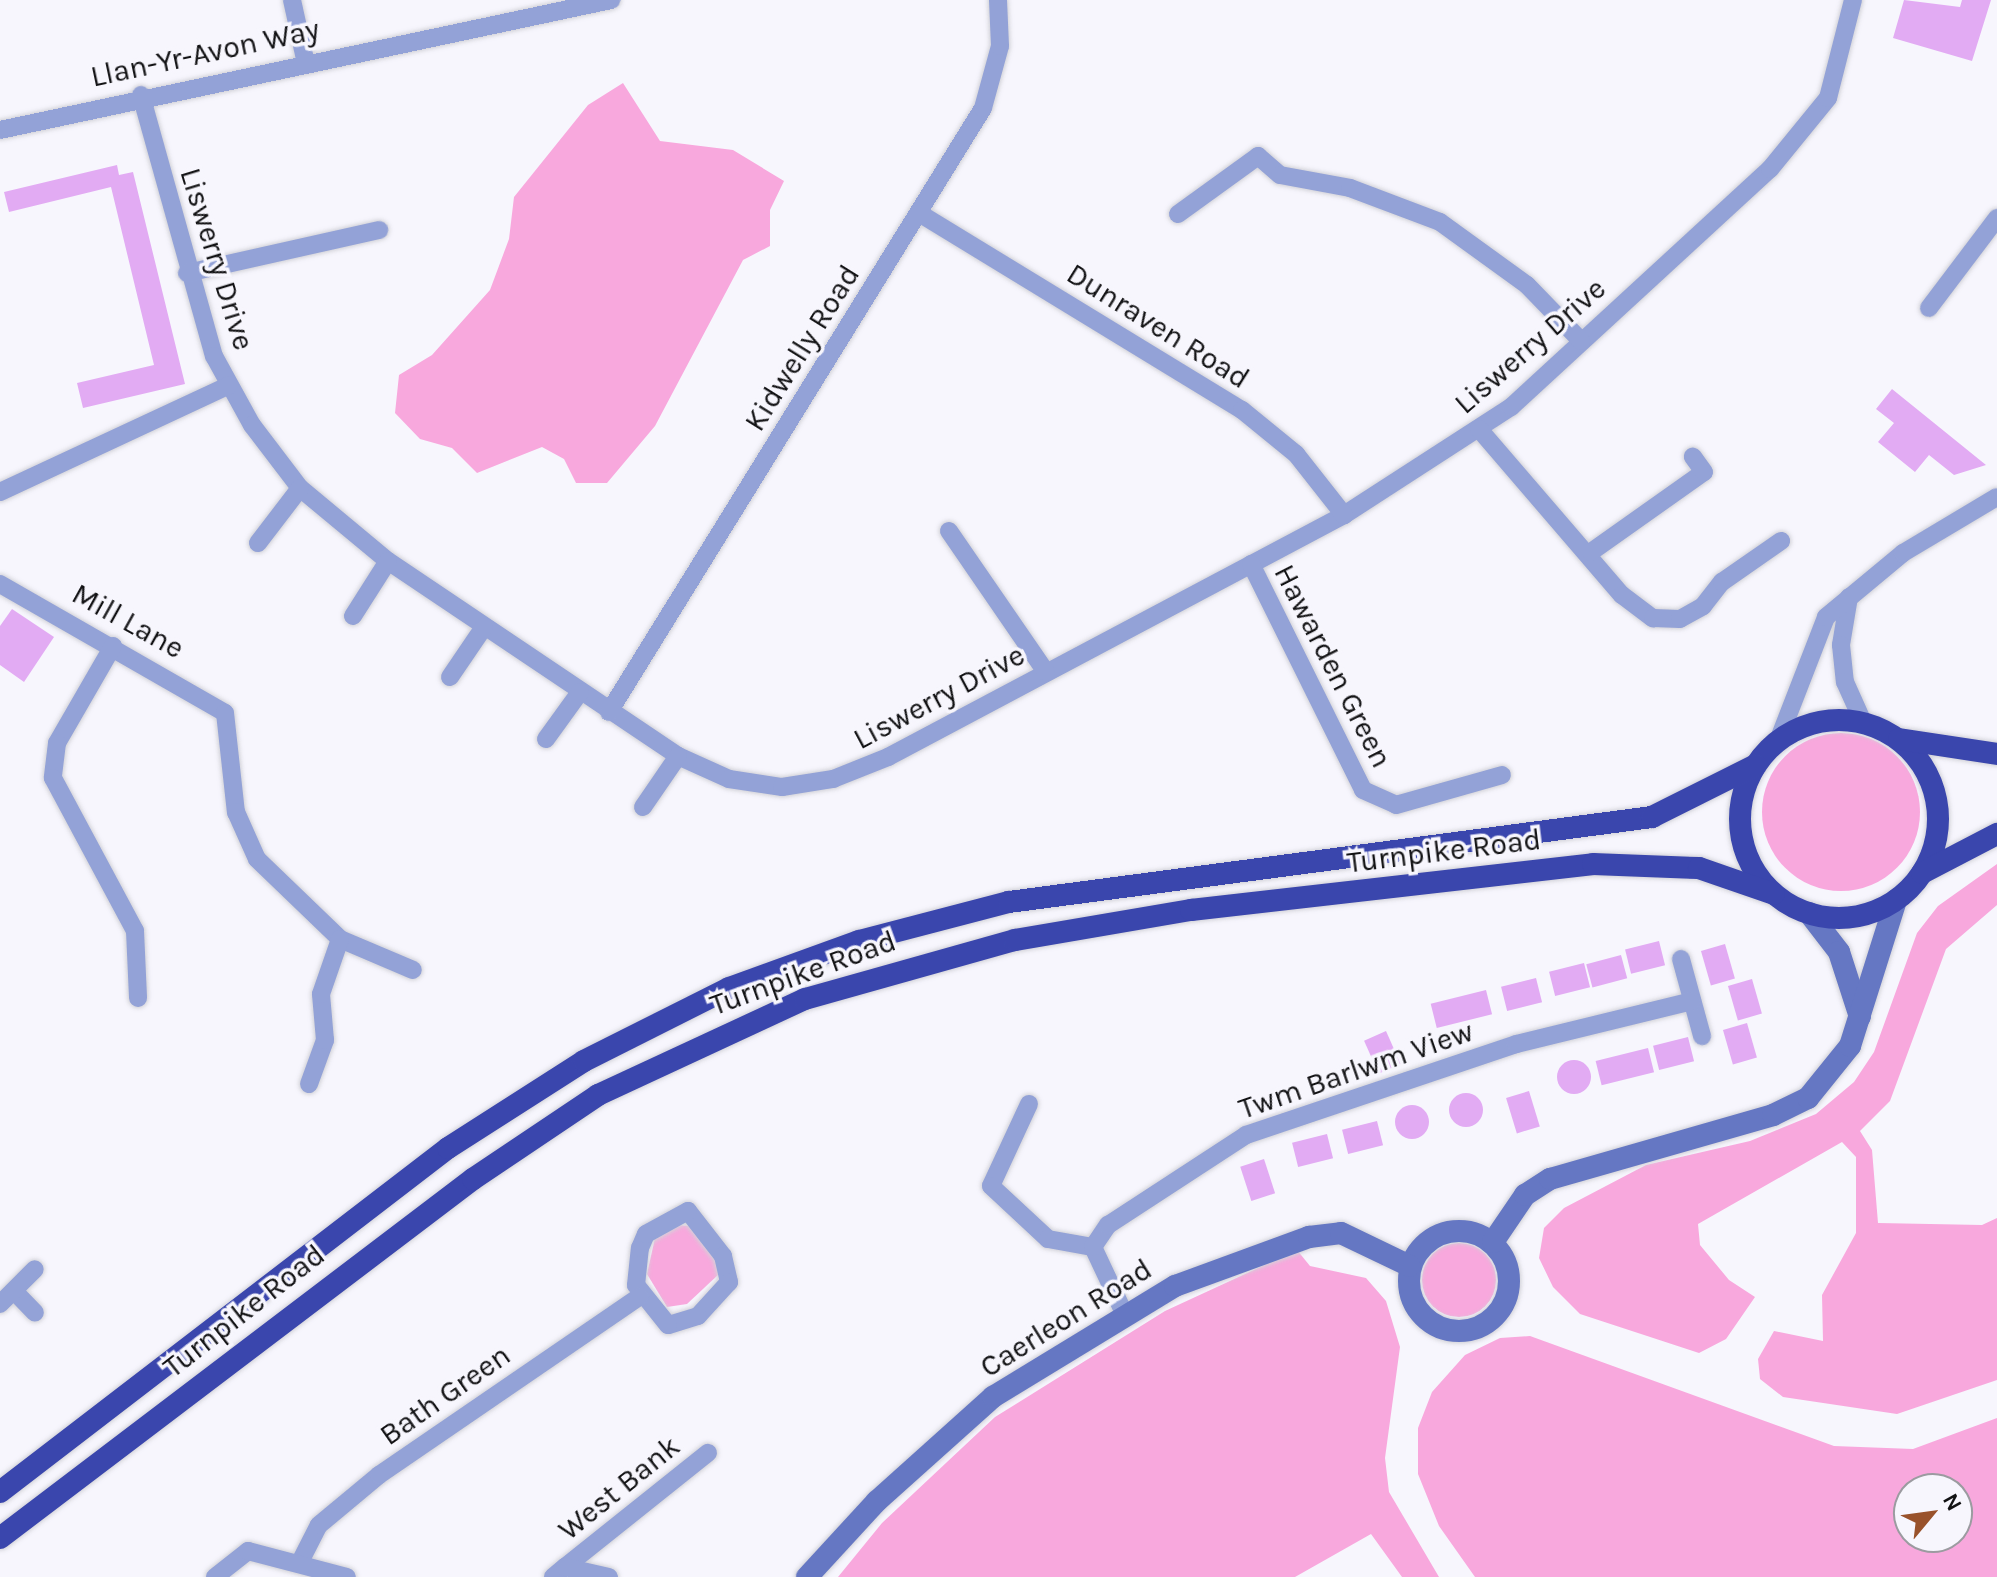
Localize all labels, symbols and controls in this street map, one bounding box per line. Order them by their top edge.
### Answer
street label: Llan-Yr-Avon Way [87,11,323,95]
street label: Liswerry Drive [172,164,262,354]
street label: Dunraven Road [1060,256,1256,396]
street label: Kidwelly Road [737,258,867,438]
street label: Liswerry Drive [1447,271,1613,421]
street label: Hawarden Green [1266,558,1400,774]
street label: Mill Lane [66,576,190,666]
street label: Liswerry Drive [847,637,1031,757]
street label: Turnpike Road [1345,821,1543,881]
street label: Turnpike Road [705,923,901,1023]
street label: Twm Barlwm View [1234,1013,1478,1127]
street label: Turnpike Road [156,1237,332,1385]
street label: Caerleon Road [974,1251,1158,1385]
street label: Bath Green [373,1337,517,1453]
street label: West Bank [551,1428,687,1548]
north arrow [1893,1473,1973,1553]
text: N [1937,1489,1967,1516]

